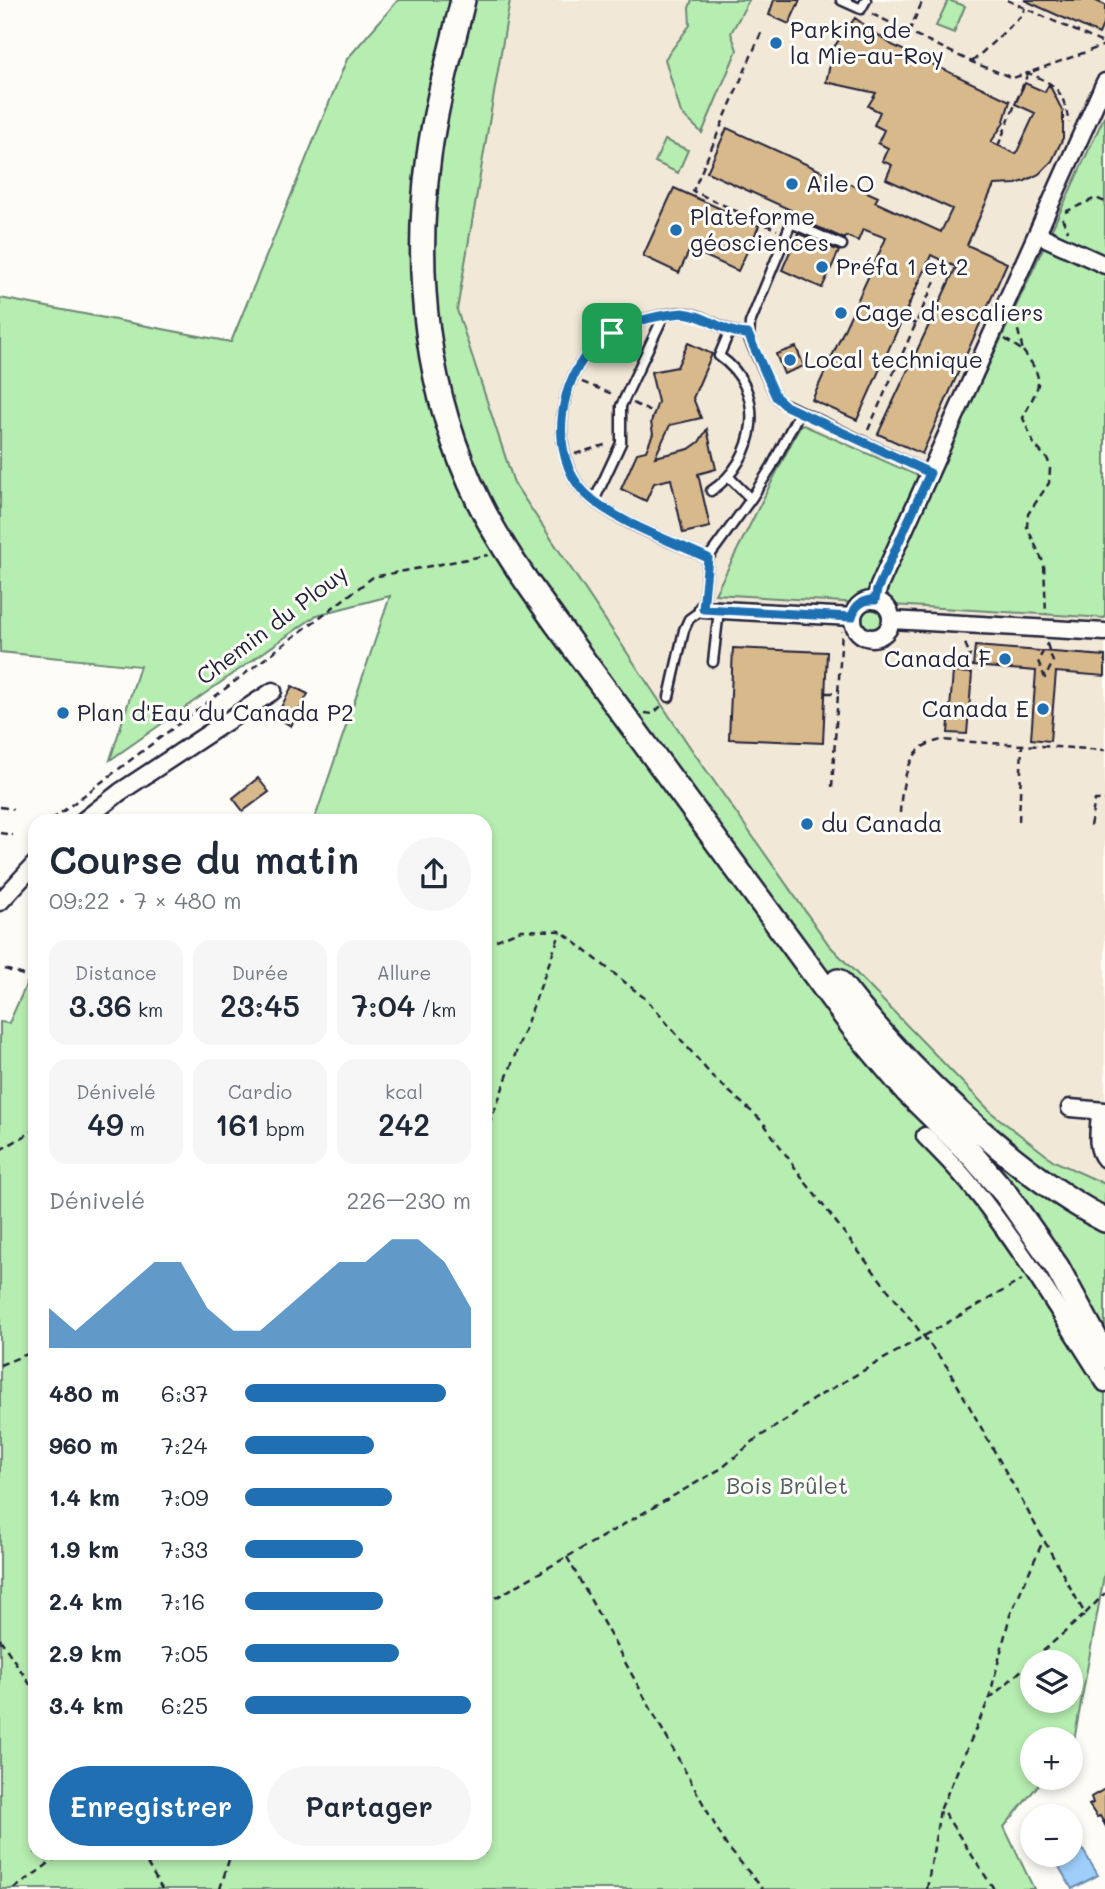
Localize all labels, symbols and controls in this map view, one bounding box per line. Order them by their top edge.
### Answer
place label: Parking de la Mie-au-Roy [790,14,944,70]
marker: Parking de la Mie-au-Roy [768,35,784,51]
place label: Aile O [806,168,875,198]
marker: Aile O [784,176,800,192]
place label: Plateforme géosciences [690,201,829,257]
marker: Plateforme géosciences [668,222,684,238]
place label: Préfa 1 et 2 [836,251,969,281]
marker: Préfa 1 et 2 [814,259,830,275]
place label: Cage d'escaliers [855,297,1043,327]
pin [582,303,642,363]
marker: Cage d'escaliers [833,305,849,321]
icon: arrive [593,314,631,352]
place label: Local technique [804,344,983,374]
marker: Local technique [782,352,798,368]
street label: Chemin du Plouy [190,558,353,691]
place label: Canada F [884,643,991,673]
marker: Canada F [997,651,1013,667]
place label: Canada E [922,693,1029,723]
place label: Plan d'Eau du Canada P2 [77,697,354,727]
marker: Canada E [1035,701,1051,717]
marker: Plan d'Eau du Canada P2 [55,705,71,721]
place label: du Canada [821,808,942,838]
marker: du Canada [799,816,815,832]
text: Course du matin [49,834,359,884]
button: share [397,837,471,911]
text: 09:22 · 7 × 480 m [49,885,242,915]
text: Distance [75,960,157,985]
text: Durée [232,960,288,985]
text: Allure [377,960,431,985]
text: 3.36 [69,985,132,1025]
text: 23:45 [220,985,300,1025]
text: 7:04 [351,985,415,1025]
text: km [132,997,163,1022]
text: /km [415,997,457,1022]
text: Dénivelé [76,1079,156,1104]
text: Cardio [228,1079,292,1104]
text: kcal [385,1079,423,1104]
text: 49 [87,1104,124,1144]
text: 161 [215,1104,260,1144]
text: 242 [378,1104,430,1144]
text: m [124,1116,145,1141]
text: bpm [260,1116,305,1141]
text: Dénivelé [49,1185,145,1215]
text: 226–230 m [346,1185,471,1215]
text: 480 m [49,1378,119,1408]
text: 6:37 [161,1378,208,1408]
text: 960 m [49,1430,118,1460]
text: 7:24 [161,1430,207,1460]
park label: Bois Brûlet [726,1470,848,1500]
text: 1.4 km [49,1482,120,1512]
text: 7:09 [161,1482,209,1512]
text: 1.9 km [49,1534,119,1564]
text: 7:33 [161,1534,208,1564]
text: 2.4 km [49,1586,122,1616]
text: 7:16 [161,1586,205,1616]
text: 2.9 km [49,1638,122,1668]
text: 7:05 [161,1638,209,1668]
map controls [1020,1650,1083,1867]
button: layers [1020,1650,1083,1713]
text: 3.4 km [49,1690,123,1720]
text: 6:25 [161,1690,208,1720]
button: + [1020,1727,1083,1790]
button: Enregistrer [49,1766,253,1846]
button: Partager [267,1766,471,1846]
button: − [1020,1804,1083,1867]

